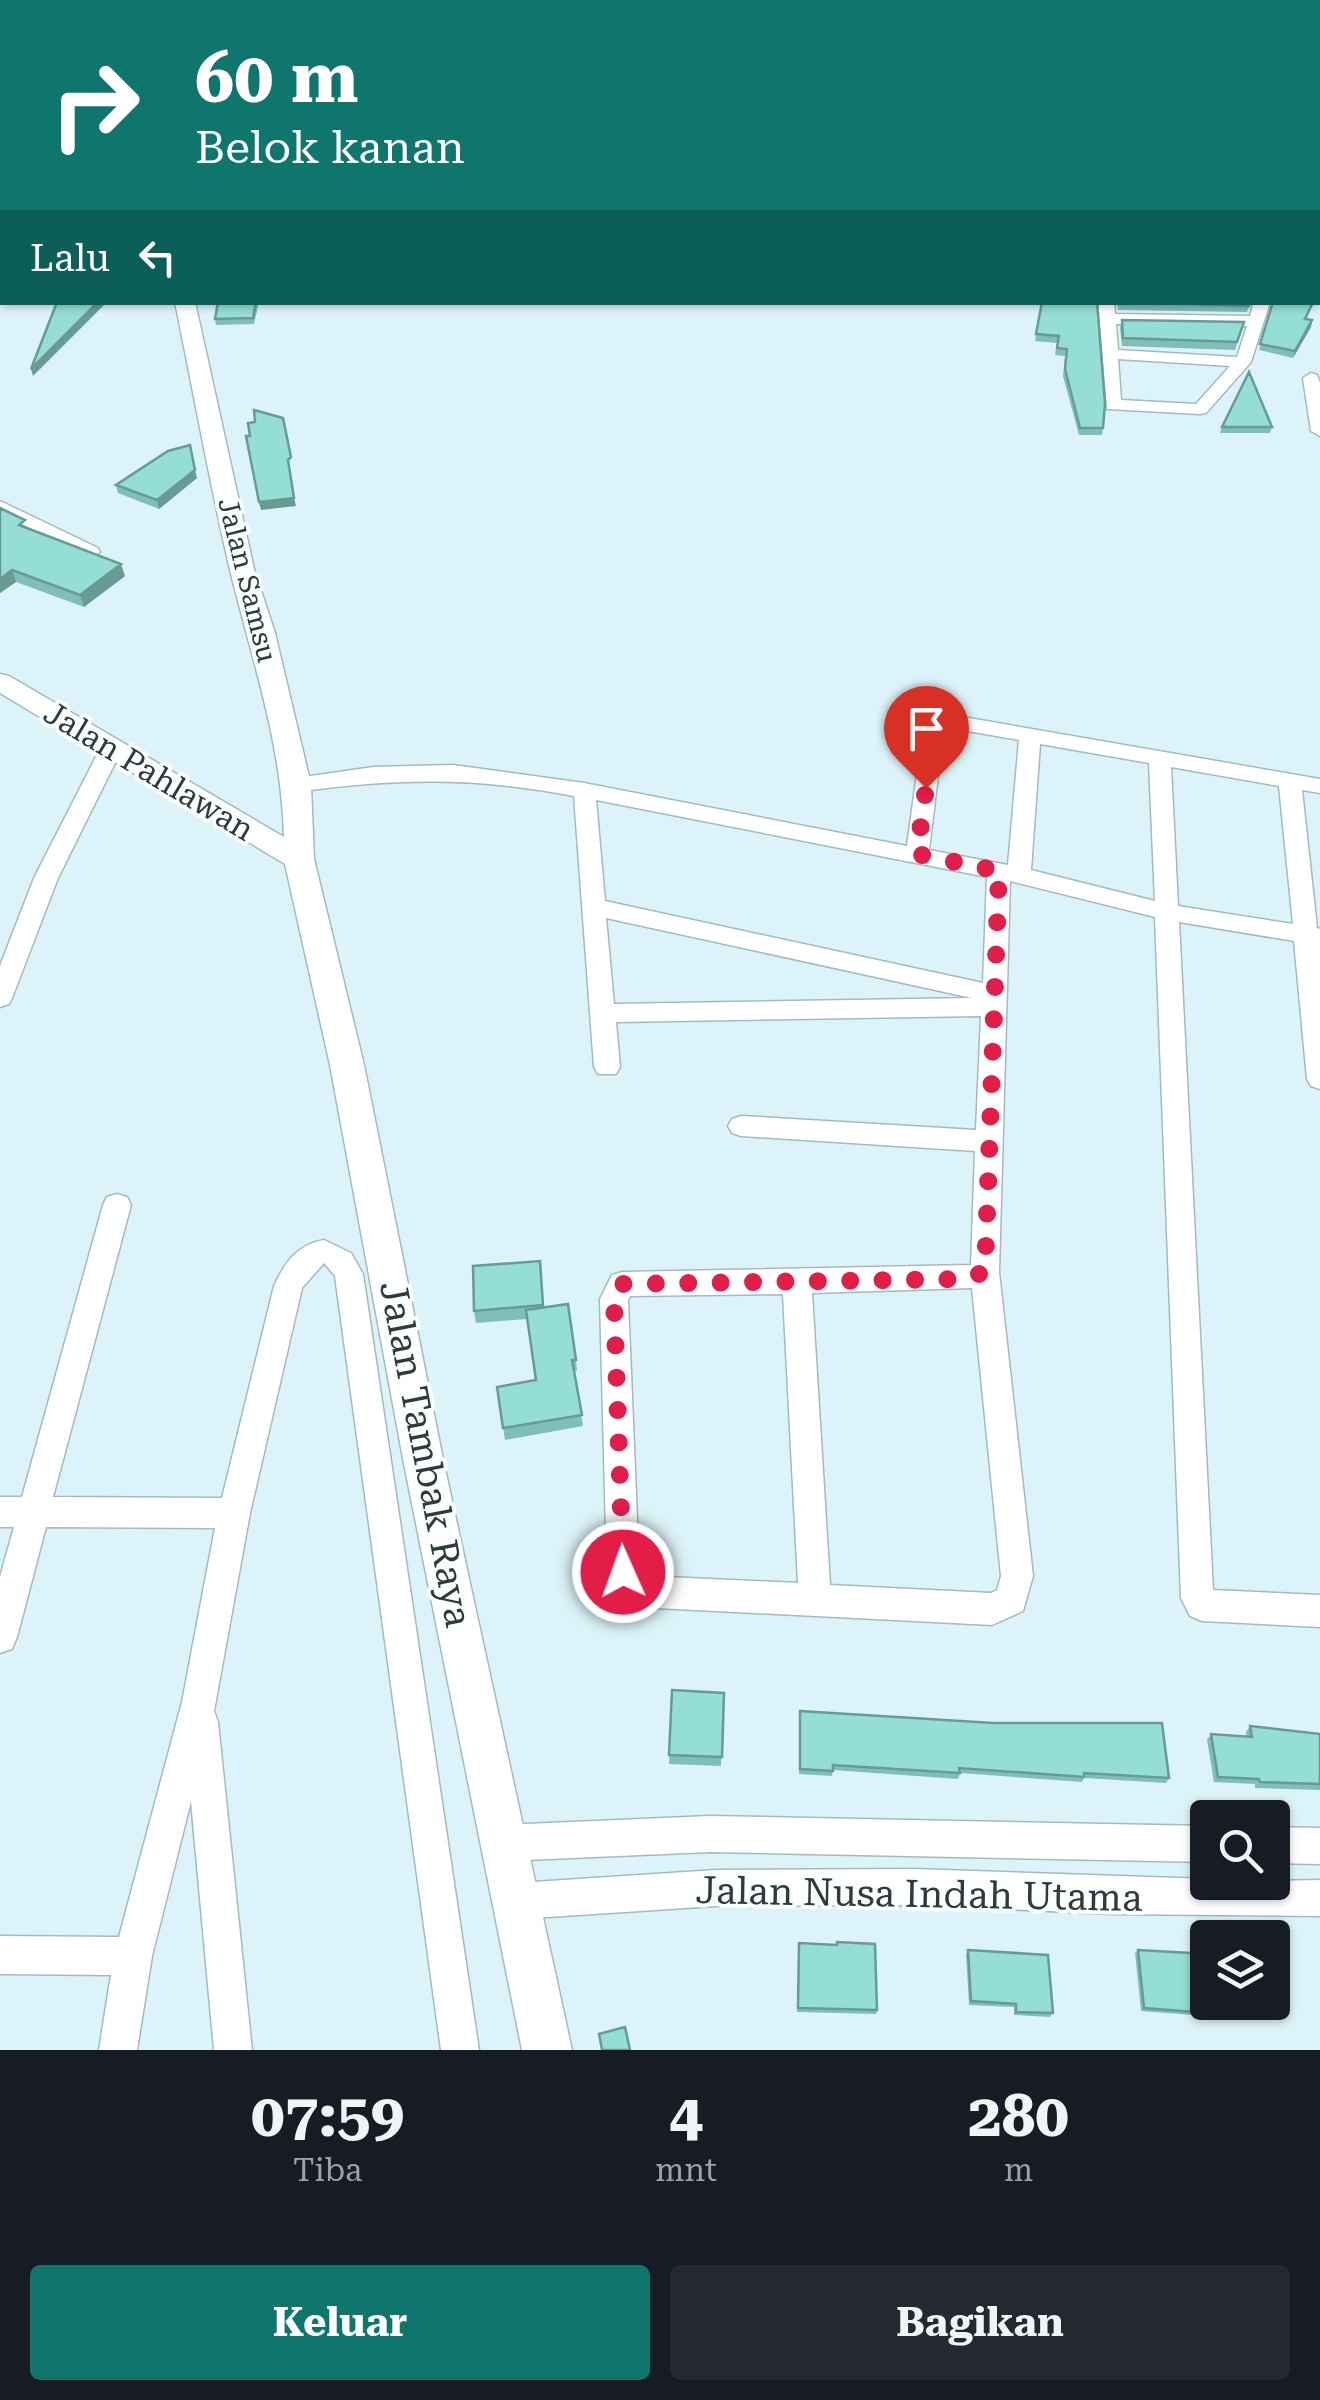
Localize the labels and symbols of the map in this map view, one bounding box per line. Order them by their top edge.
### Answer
street label: Jalan Samsu [211,495,284,666]
pin [884,686,969,789]
street label: Jalan Pahlawan [37,693,261,849]
street label: Jalan Tambak Raya [370,1277,481,1631]
position arrow [571,1520,675,1624]
street label: Jalan Nusa Indah Utama [695,1868,1143,1920]

